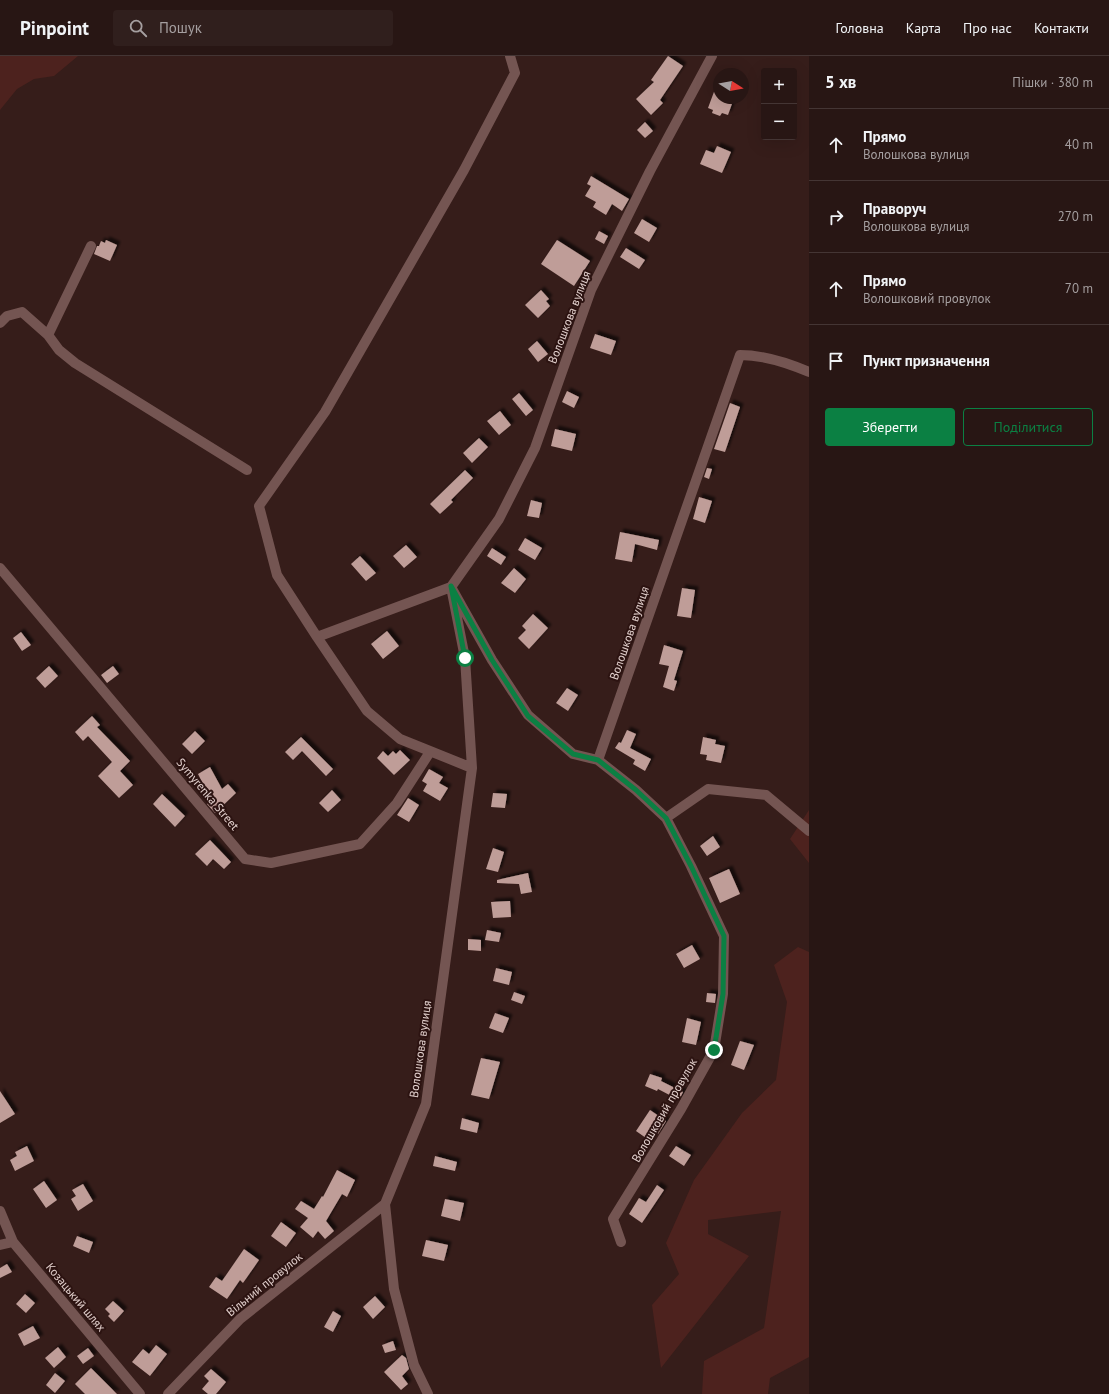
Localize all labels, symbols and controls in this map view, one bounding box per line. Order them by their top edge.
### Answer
search box [113,10,393,46]
text: Pinpoint [20,16,89,40]
icon: search [127,17,149,39]
text: Пошук [159,18,202,37]
text: Головна [836,19,884,37]
text: Карта [906,19,941,37]
text: Про нас [963,19,1012,37]
text: Контакти [1034,19,1089,37]
north arrow [713,68,749,104]
map controls [761,68,797,140]
button: + [761,68,797,104]
text: 5 хв [825,71,856,93]
text: Пішки · 380 m [1012,74,1093,91]
button: − [761,104,797,140]
text: Прямо [863,127,906,146]
icon: ahead [825,134,847,156]
text: 40 m [1065,136,1093,153]
text: Волошкова вулиця [863,146,969,163]
text: Праворуч [863,199,926,218]
icon: right [825,206,847,228]
text: 270 m [1058,208,1093,225]
text: Волошкова вулиця [863,218,969,235]
street label: Волошкова вулиця [544,269,594,365]
text: Прямо [863,271,906,290]
icon: ahead [825,278,847,300]
text: 70 m [1065,280,1093,297]
text: Волошковий провулок [863,290,991,307]
icon: arrive [825,350,847,372]
text: Пункт призначення [863,351,990,370]
button: Зберегти [825,408,955,446]
button: Поділитися [963,408,1093,446]
street label: Волошкова вулиця [606,584,652,682]
route start [456,649,474,667]
street label: Symyrenka Street [173,755,243,833]
street label: Волошкова вулиця [406,999,434,1099]
route end [705,1041,723,1059]
street label: Волошковий провулок [628,1055,700,1165]
street label: Вільний провулок [223,1249,305,1319]
street label: Козацький шлях [43,1260,109,1334]

